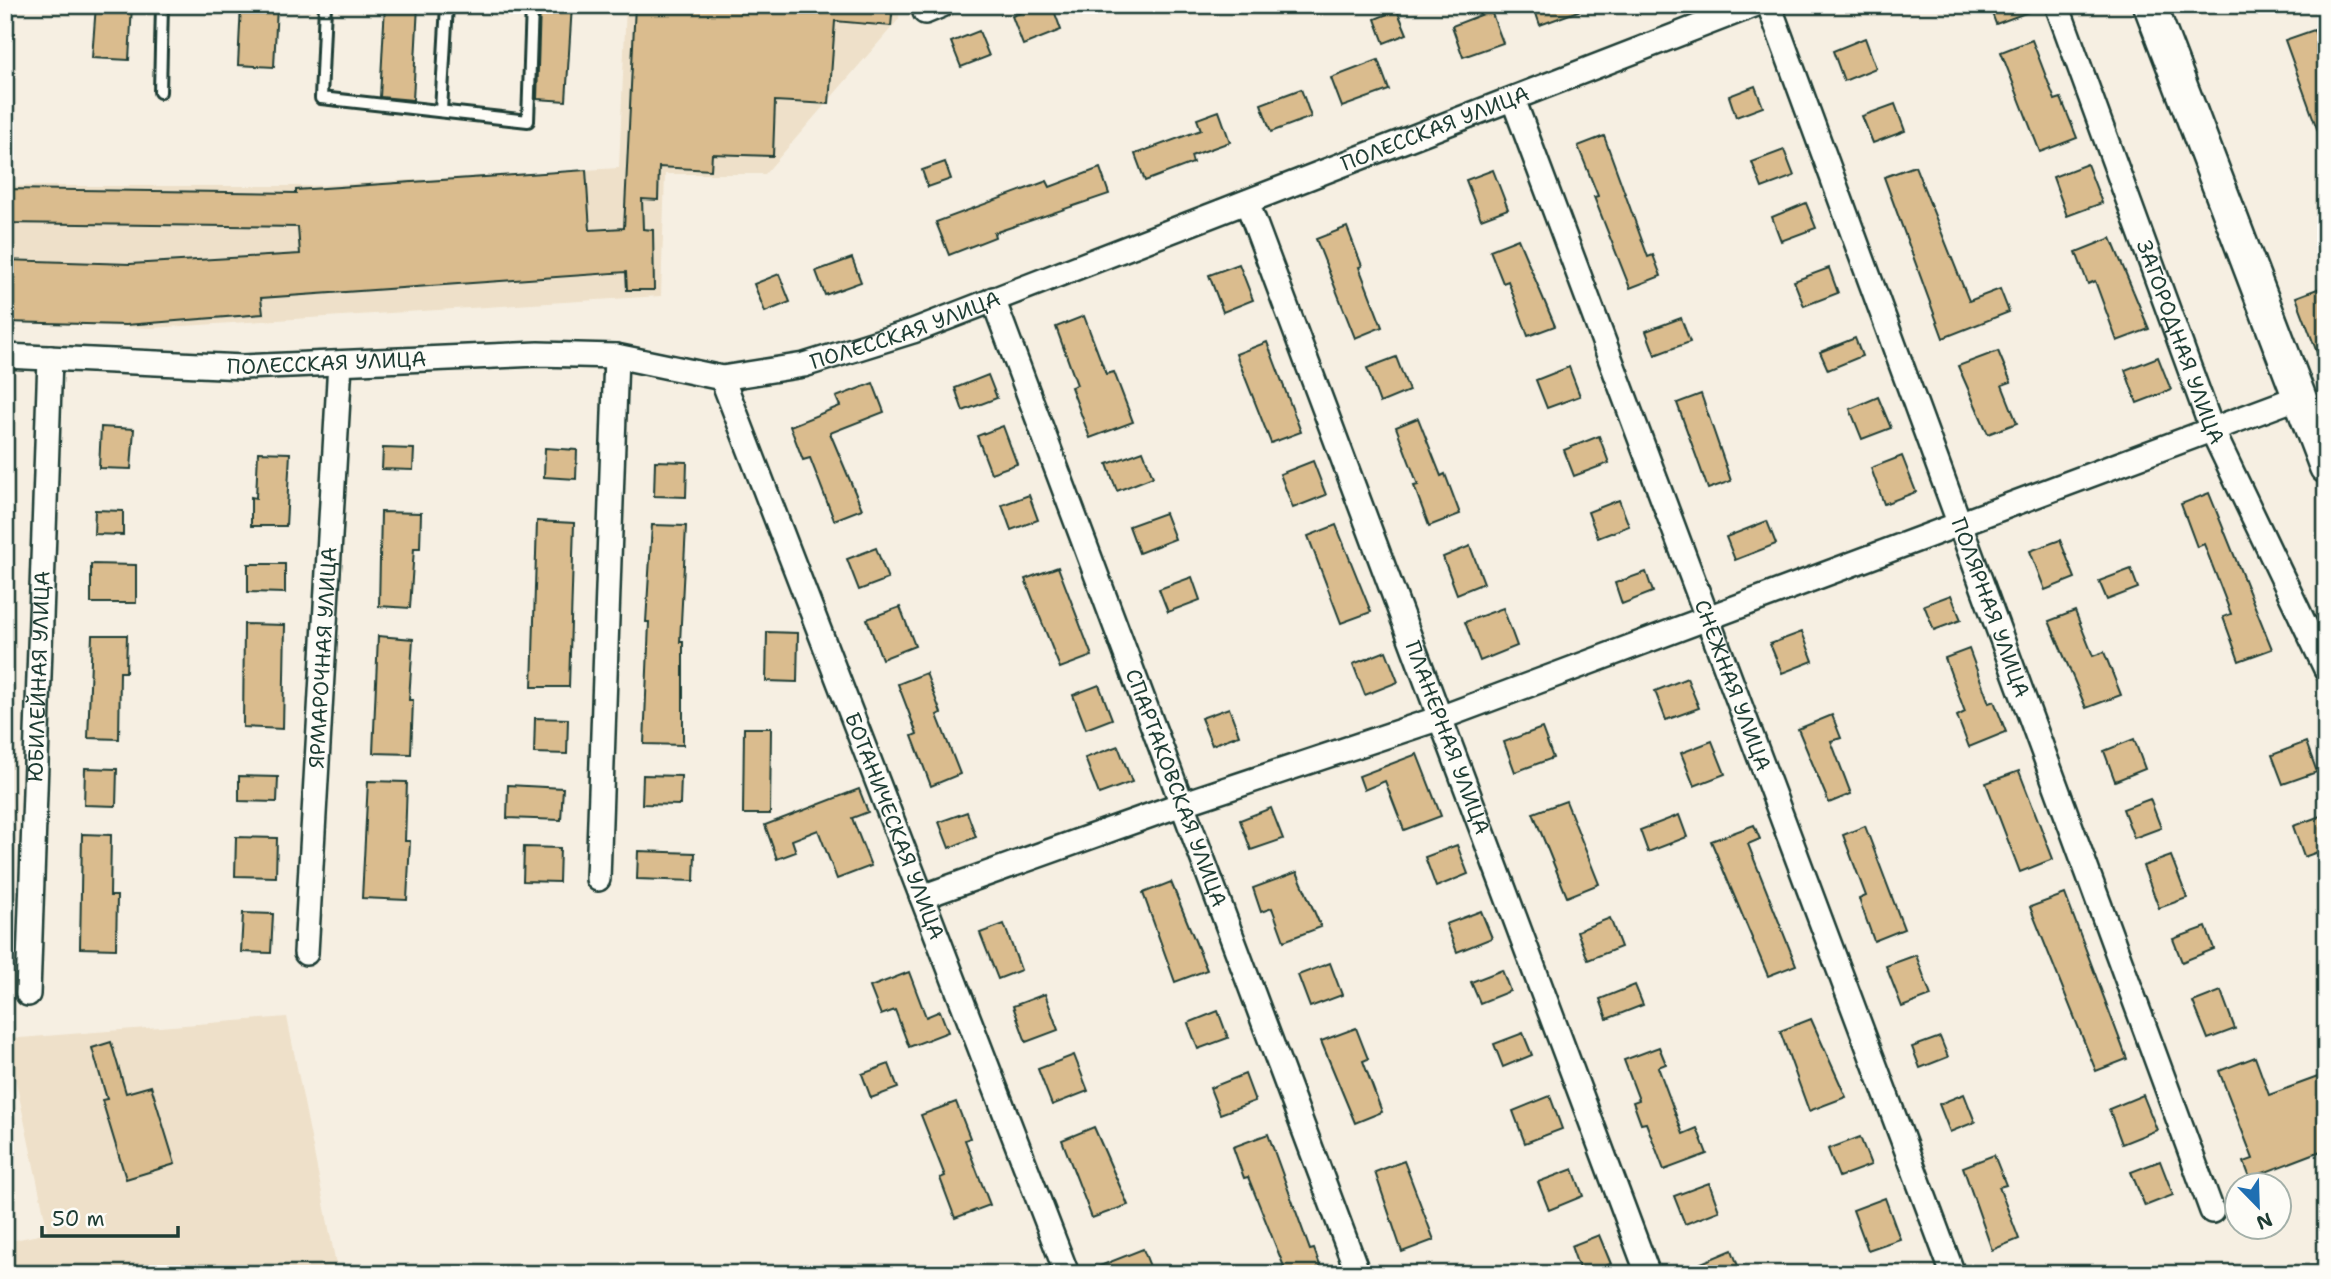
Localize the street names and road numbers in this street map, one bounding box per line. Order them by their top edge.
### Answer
street label: ПОЛЕССКАЯ УЛИЦА [1337,79,1533,178]
street label: ЗАГОРОДНАЯ УЛИЦА [2130,236,2231,449]
street label: ПОЛЕССКАЯ УЛИЦА [807,284,1005,376]
street label: ПОЛЕССКАЯ УЛИЦА [226,345,427,381]
street label: ПОЛЯРНАЯ УЛИЦА [1945,514,2036,701]
street label: ЯРМАРОЧНАЯ УЛИЦА [303,546,343,769]
street label: ЮБИЛЕЙНАЯ УЛИЦА [21,570,57,782]
street label: СНЕЖНАЯ УЛИЦА [1688,596,1777,775]
street label: ПЛАНЕРНАЯ УЛИЦА [1398,637,1496,839]
street label: СПАРТАКОВСКАЯ УЛИЦА [1119,665,1233,911]
street label: БОТАНИЧЕСКАЯ УЛИЦА [838,708,951,944]

